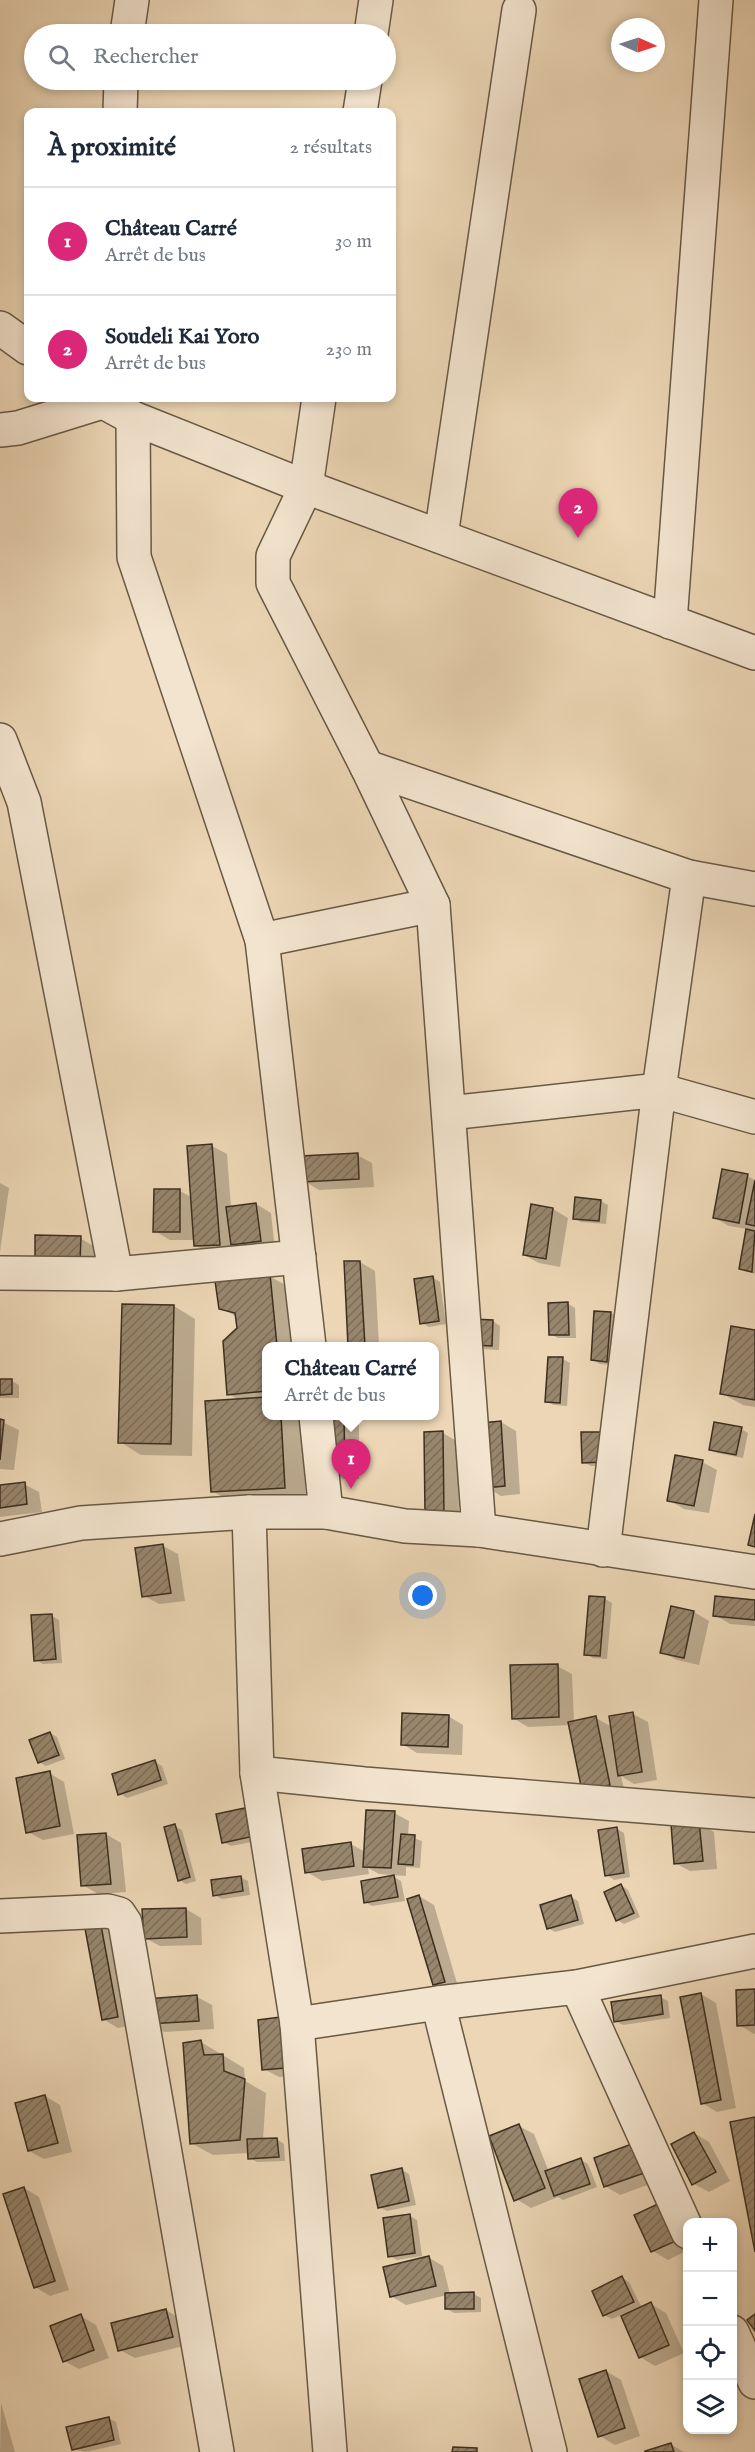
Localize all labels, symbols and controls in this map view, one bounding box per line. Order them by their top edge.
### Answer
north arrow [611,18,665,72]
search box [24,24,396,90]
icon: search [45,41,78,74]
text: Rechercher [93,43,198,71]
text: À proximité [48,131,176,164]
text: 2 résultats [289,135,372,160]
text: Château Carré [105,215,237,243]
text: 1 [64,229,71,254]
text: 30 m [335,229,372,254]
text: Arrêt de bus [105,243,206,268]
text: Soudeli Kai Yoro [105,323,259,351]
text: 2 [63,337,72,362]
text: 230 m [326,337,372,362]
text: Arrêt de bus [105,351,206,376]
pin: 2 [558,488,598,538]
popup [262,1342,439,1420]
text: Château Carré [285,1355,416,1383]
text: Arrêt de bus [285,1383,385,1408]
pin: 1 [332,1440,370,1489]
your location [408,1581,437,1610]
map controls [683,2218,737,2434]
button: + [683,2218,737,2272]
button: − [683,2272,737,2326]
button: locate [683,2326,737,2380]
button: layers [683,2380,737,2434]

